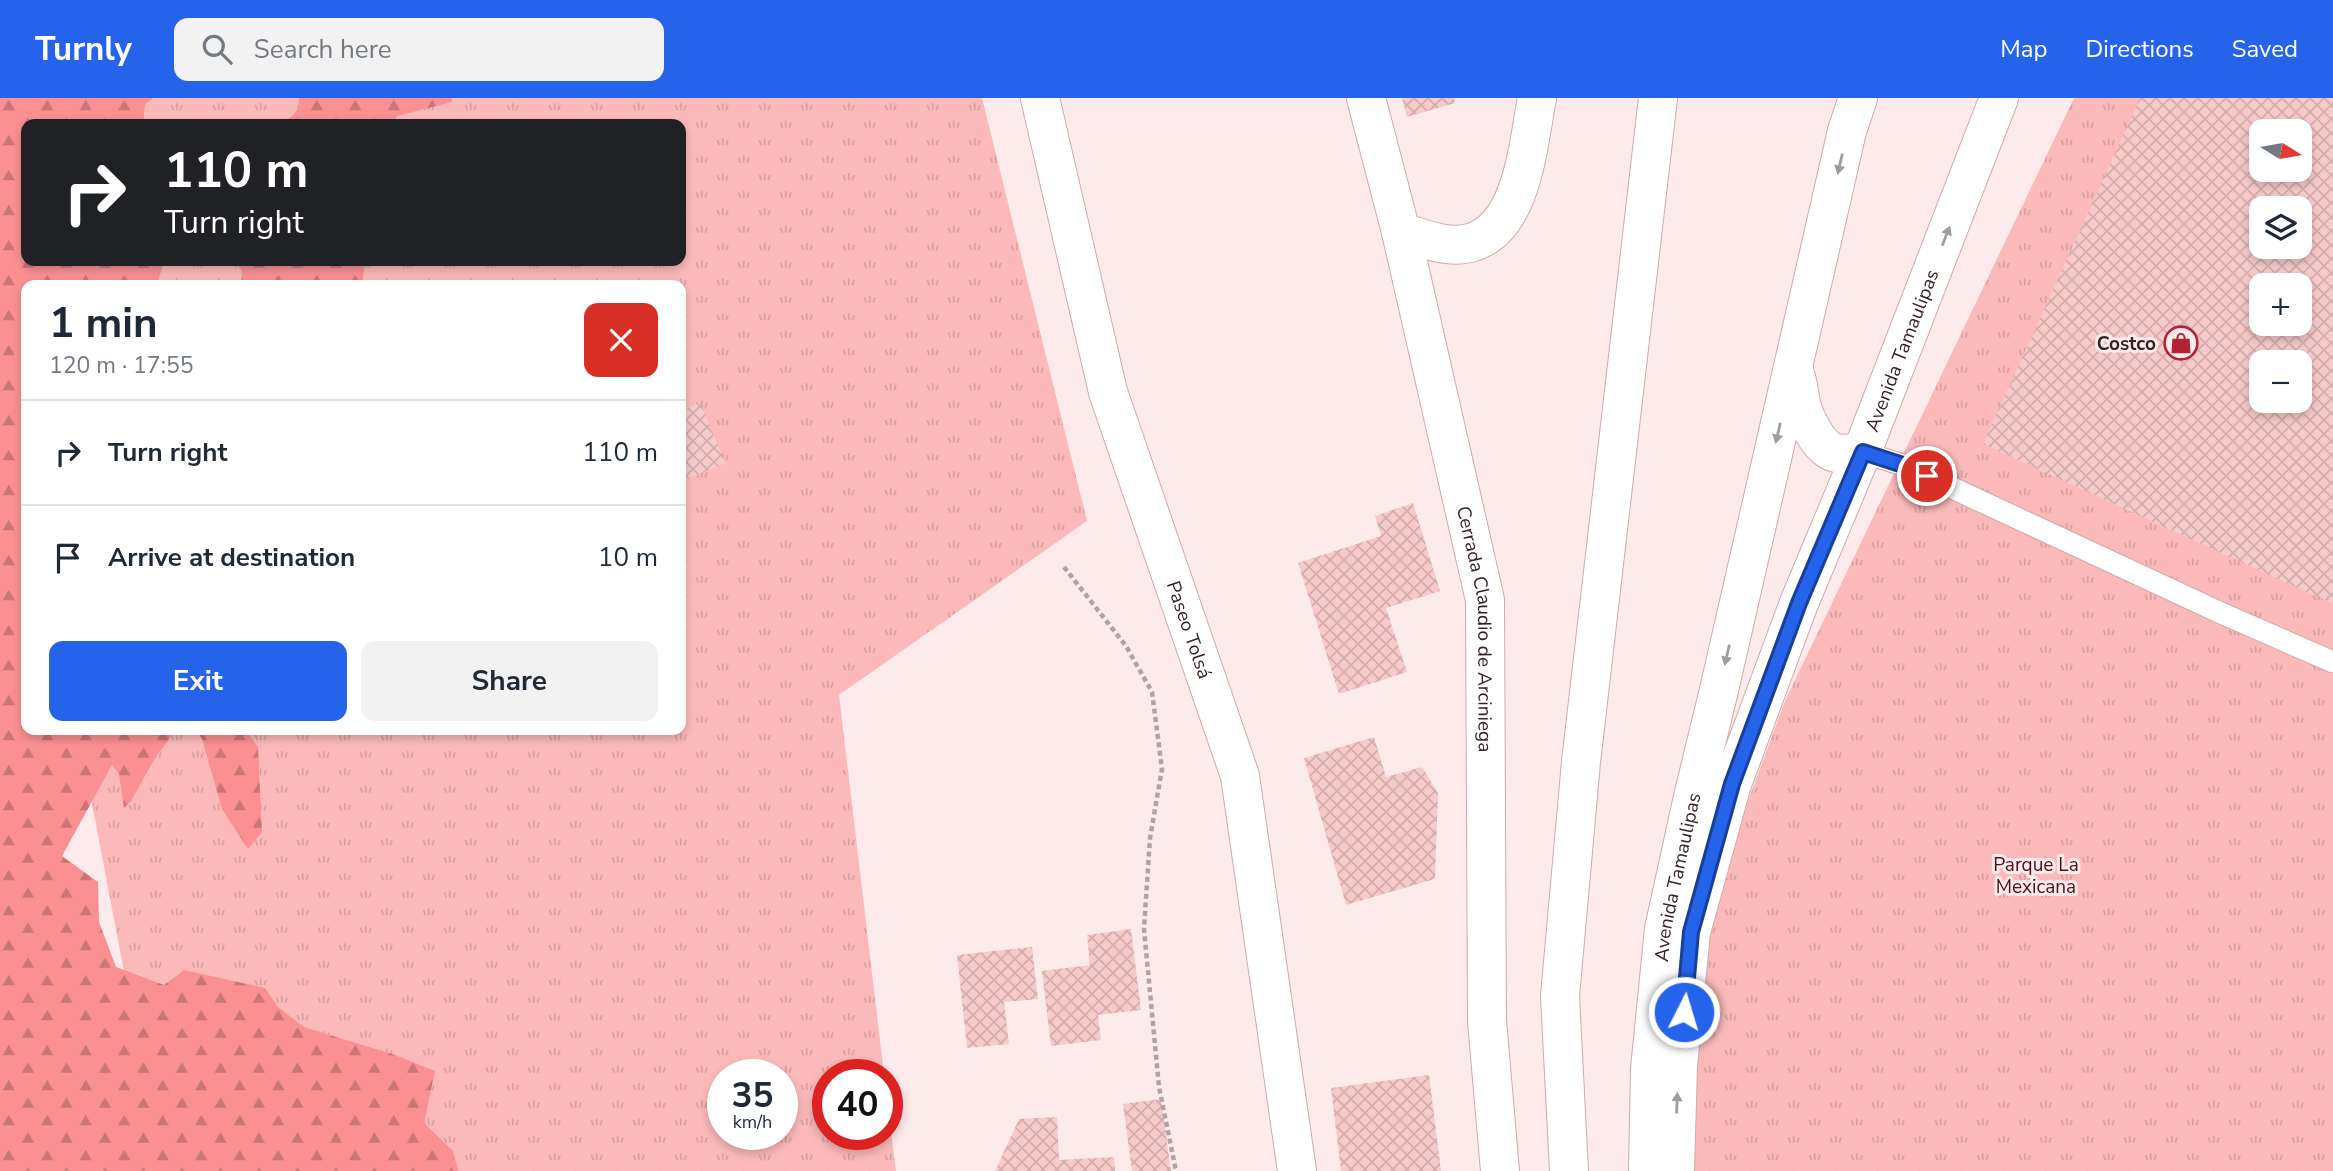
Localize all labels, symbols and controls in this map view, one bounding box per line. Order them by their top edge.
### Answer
search box [174,18,664,81]
text: Turnly [35,27,132,72]
icon: search [198,30,236,68]
text: Search here [254,32,392,67]
text: Map [2000,33,2047,65]
text: Directions [2085,33,2194,65]
text: Saved [2232,33,2298,65]
north arrow [2249,119,2312,182]
map controls [2249,119,2312,413]
text: 110 m [164,137,308,204]
icon: right [49,147,140,238]
one-way arrow [1834,153,1845,175]
button: layers [2249,196,2312,259]
text: Turn right [164,201,304,244]
one-way arrow [1941,225,1952,246]
street label: Avenida Tamaulipas [1859,266,1945,435]
button: + [2249,273,2312,336]
text: 1 min [49,295,158,352]
button: close [584,303,658,377]
shop icon: Costco [2162,324,2200,362]
place label: Costco [2097,331,2156,357]
text: 120 m · 17:55 [49,350,194,381]
button: − [2249,350,2312,413]
one-way arrow [1773,422,1784,444]
icon: right [49,434,87,472]
text: Turn right [108,435,227,470]
text: 110 m [582,435,658,470]
pin [1897,446,1957,506]
icon: arrive [1908,457,1946,495]
street label: Cerrada Claudio de Arciniega [1450,504,1498,752]
icon: arrive [49,539,87,577]
text: Arrive at destination [108,540,355,575]
text: 10 m [598,540,658,575]
street label: Paseo Tolsá [1160,578,1218,682]
button: Exit [49,641,347,721]
button: Share [361,641,658,721]
one-way arrow [1722,644,1733,666]
street label: Avenida Tamaulipas [1649,790,1708,963]
park label: Parque La Mexicana [1993,852,2079,900]
position arrow [1647,975,1721,1049]
speed limit sign: 40 [812,1059,903,1150]
text: 35 [731,1072,774,1119]
one-way arrow [1672,1092,1683,1114]
text: km/h [733,1110,772,1134]

